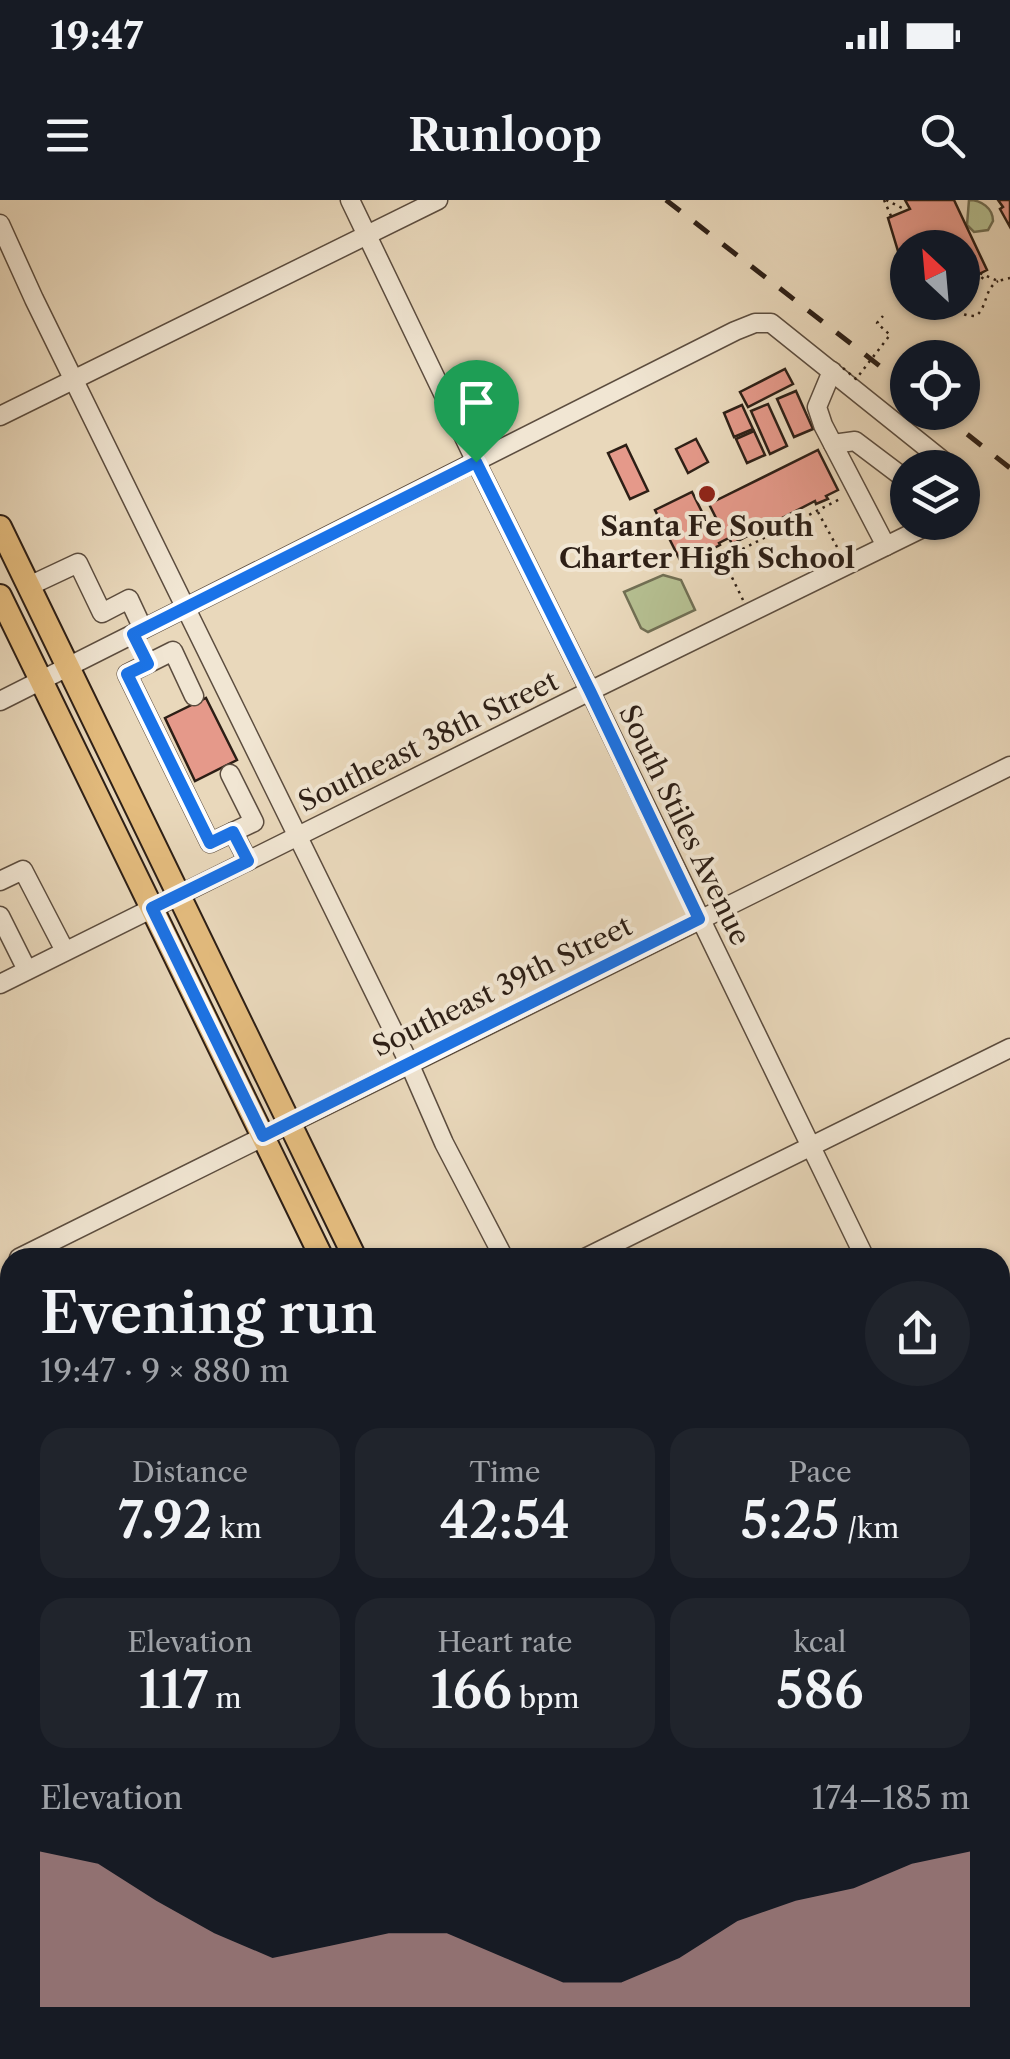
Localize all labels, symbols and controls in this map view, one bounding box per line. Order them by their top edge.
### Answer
text: 19:47 [50,12,143,59]
text: Runloop [408,107,602,163]
icon: menu [40,108,95,163]
icon: search [915,108,970,163]
north arrow [890,230,980,320]
map controls [890,230,980,540]
button: locate [890,340,980,430]
pin [434,360,519,463]
icon: arrive [449,375,504,430]
button: layers [890,450,980,540]
marker: Santa Fe South Charter High School [696,483,718,505]
place label: Santa Fe South Charter High School [559,509,855,575]
street label: Southeast 38th Street [293,663,563,819]
street label: South Stiles Avenue [612,699,758,951]
street label: Southeast 39th Street [367,908,637,1064]
text: Evening run [40,1280,377,1347]
button: share [865,1281,970,1386]
text: 19:47 · 9 × 880 m [40,1351,289,1390]
text: Distance [132,1455,248,1489]
text: Time [470,1455,540,1489]
text: Pace [788,1455,852,1489]
text: 7.92 [118,1489,212,1551]
text: 42:54 [440,1489,570,1551]
text: 5:25 [741,1489,839,1551]
text: km [212,1511,262,1545]
text: /km [839,1511,899,1545]
text: Elevation [127,1625,253,1659]
text: Heart rate [438,1625,572,1659]
text: kcal [794,1625,846,1659]
text: 117 [138,1659,208,1721]
text: 166 [430,1659,512,1721]
text: 586 [776,1659,864,1721]
text: m [208,1681,242,1715]
text: bpm [512,1681,580,1715]
text: Elevation [40,1778,183,1817]
text: 174–185 m [812,1778,970,1817]

